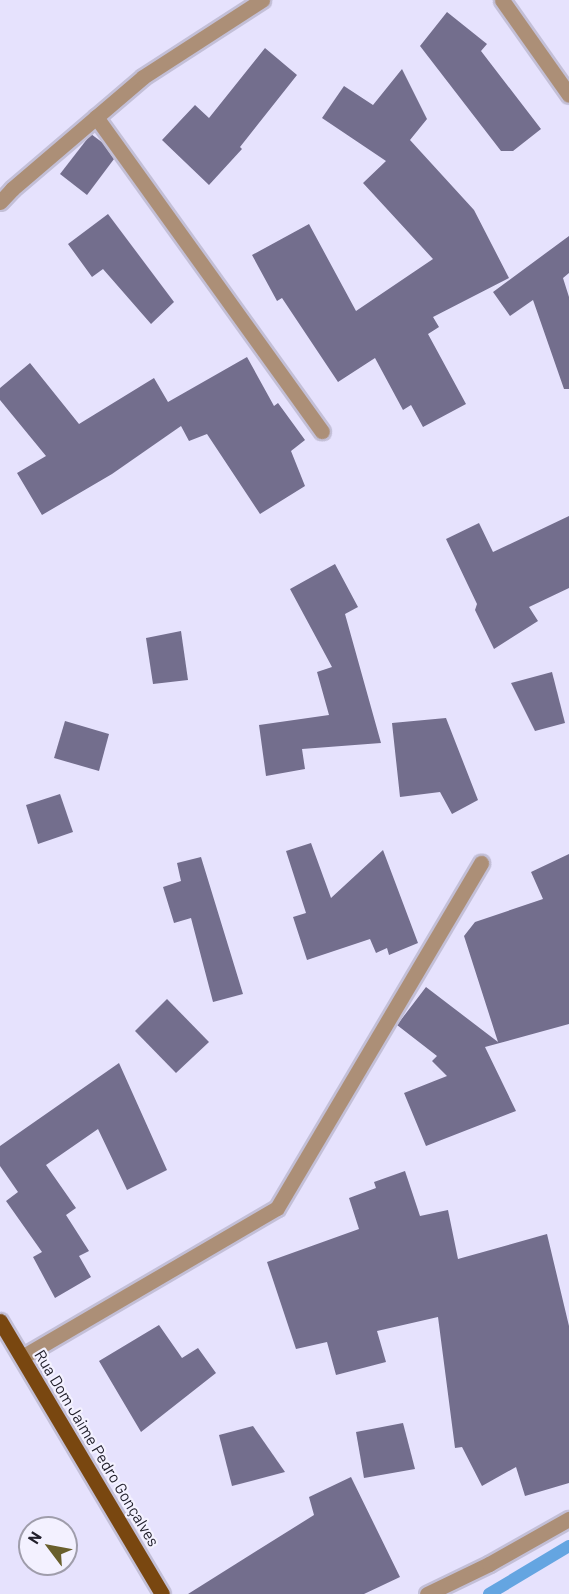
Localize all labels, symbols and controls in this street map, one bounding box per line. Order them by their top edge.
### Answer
street label: Rua Dom Jaime Pedro Gonçalves [31,1346,163,1550]
north arrow [18,1516,78,1576]
text: N [23,1528,45,1547]

